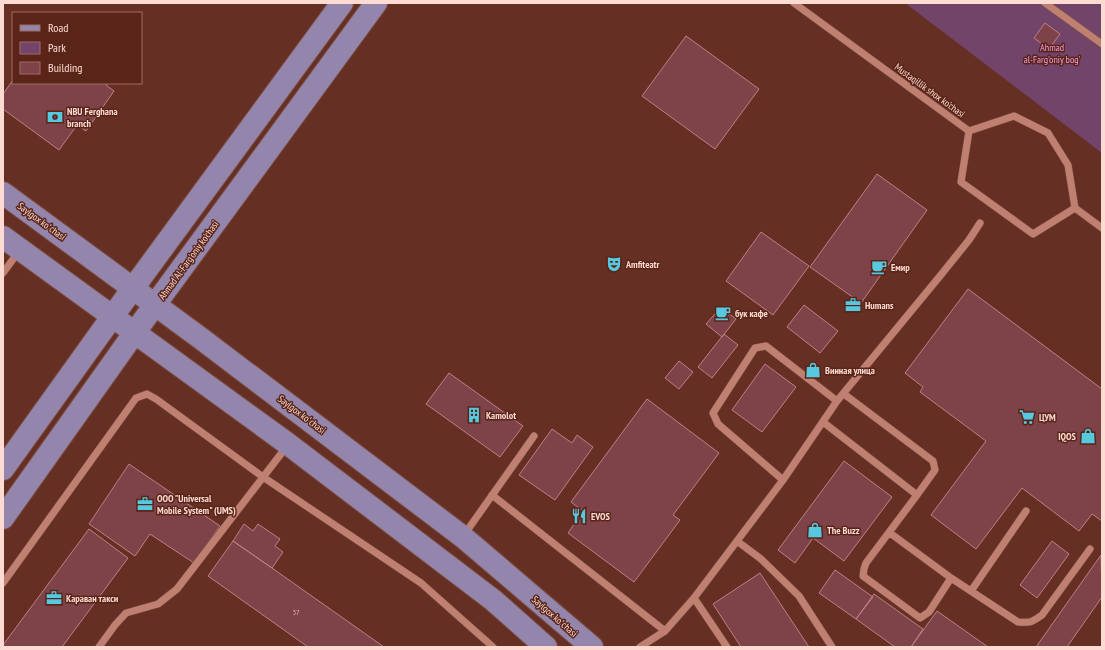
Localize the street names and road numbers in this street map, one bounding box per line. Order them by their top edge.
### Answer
street label: Mustaqillik shox ko'chasi [892,60,967,120]
street label: Saylgox koʻchasi [15,199,68,243]
street label: Ahmad Al-Farg'oniy ko'chasi [155,218,221,302]
street label: Saylgox koʻchasi [275,392,328,437]
street label: Saylgox koʻchasi [529,593,580,640]

